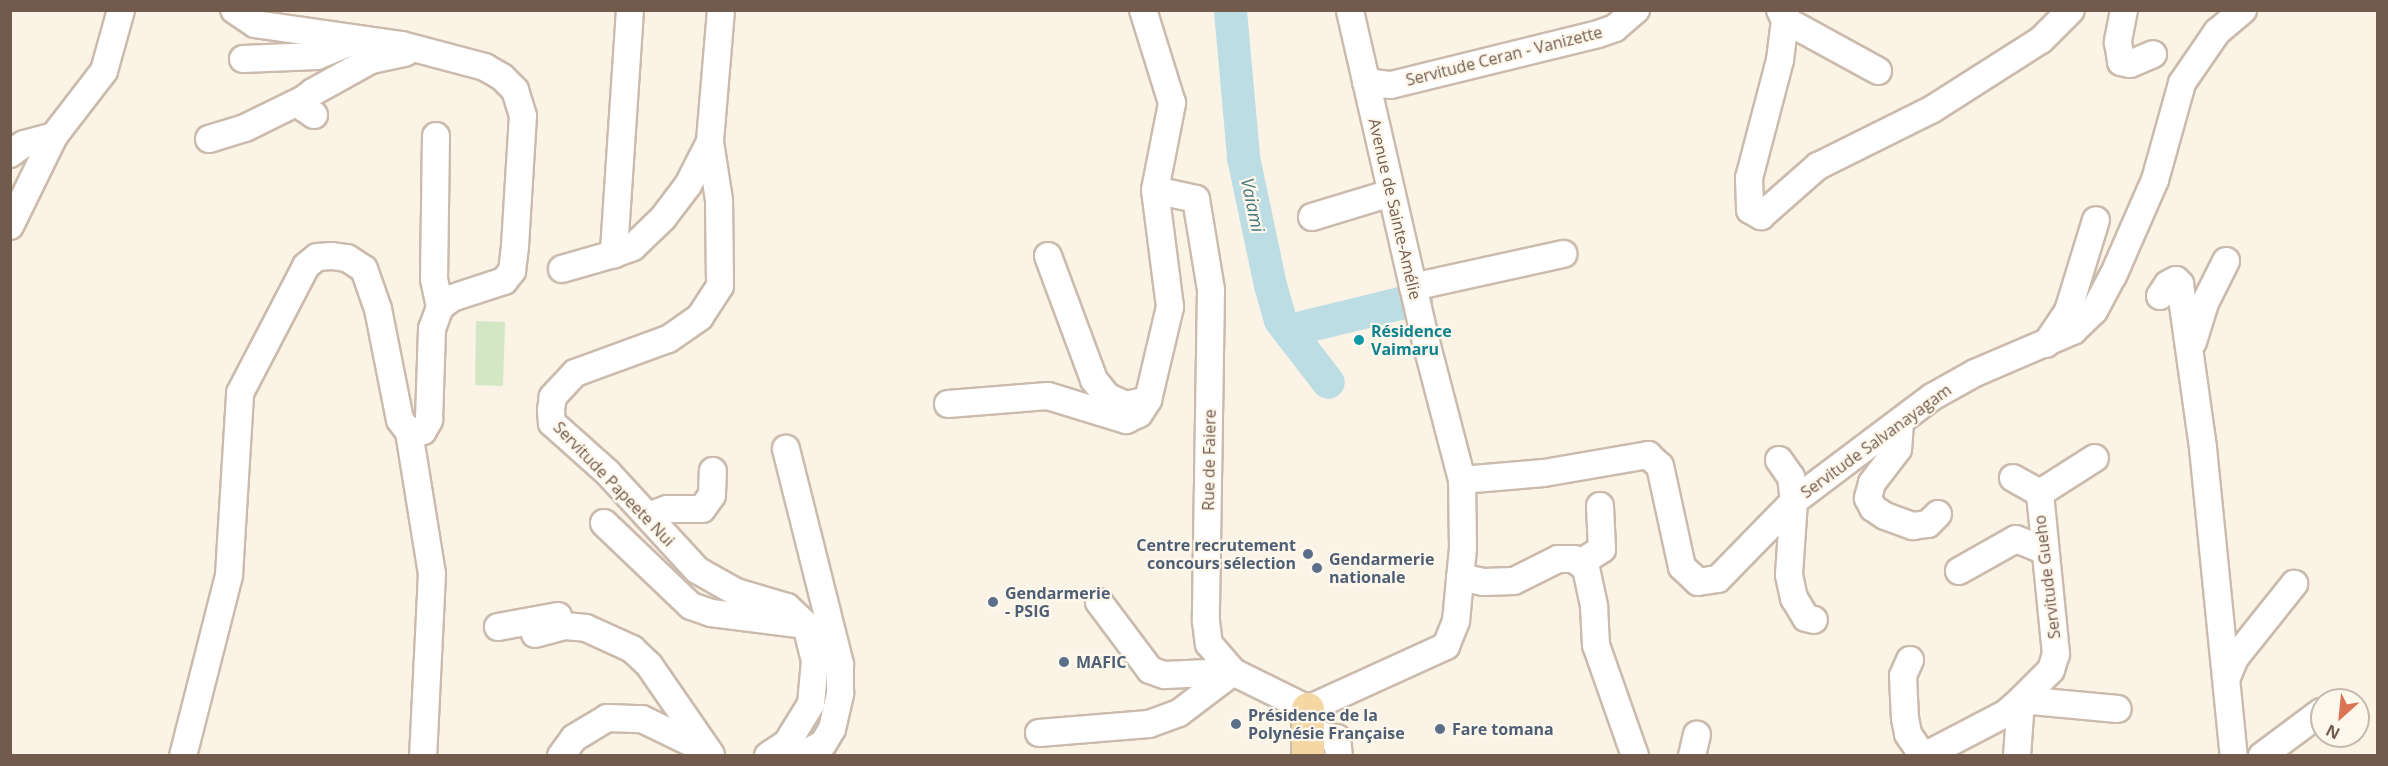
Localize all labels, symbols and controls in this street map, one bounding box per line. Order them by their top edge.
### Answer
street label: Servitude Ceran - Vanizette [1404,22,1604,90]
street label: Avenue de Sainte-Amélie [1365,117,1425,301]
water label: Vaiami [1237,176,1269,234]
place label: Résidence Vaimaru [1371,321,1452,359]
marker: Résidence Vaimaru [1352,333,1366,347]
street label: Servitude Salvanayagam [1797,380,1955,502]
street label: Rue de Faiere [1199,409,1219,511]
street label: Servitude Papeete Nui [550,418,678,550]
street label: Servitude Gueho [2030,514,2064,640]
place label: Centre recrutement concours sélection [1136,535,1296,573]
marker: Centre recrutement concours sélection [1301,547,1315,561]
place label: Gendarmerie nationale [1329,549,1434,587]
marker: Gendarmerie nationale [1310,561,1324,575]
place label: Gendarmerie - PSIG [1005,583,1110,621]
marker: Gendarmerie - PSIG [986,595,1000,609]
place label: MAFIC [1076,652,1126,672]
marker: MAFIC [1057,655,1071,669]
north arrow [2310,688,2370,748]
place label: Présidence de la Polynésie Française [1248,705,1405,743]
marker: Présidence de la Polynésie Française [1229,717,1243,731]
place label: Fare tomana [1452,719,1554,739]
text: N [2322,720,2344,745]
marker: Fare tomana [1433,722,1447,736]

